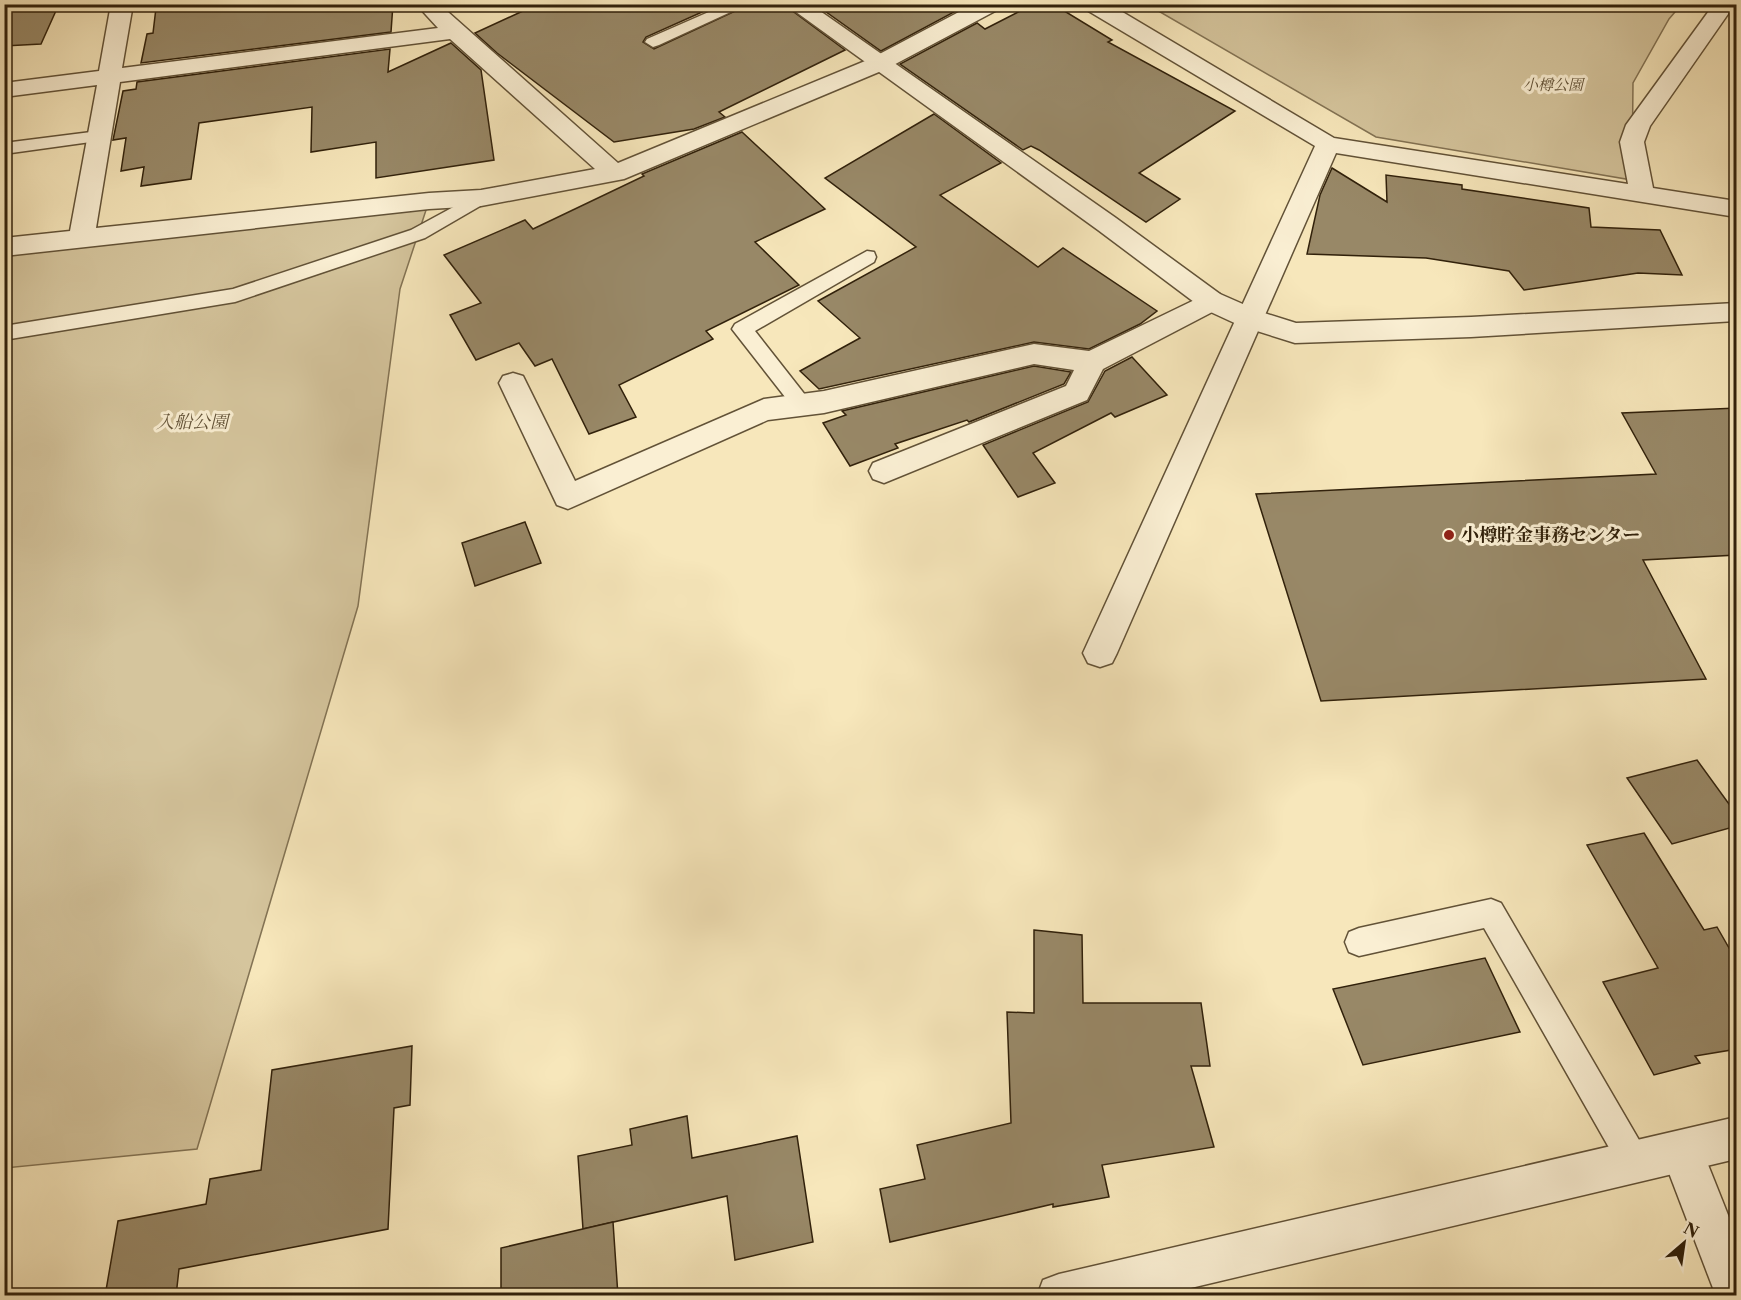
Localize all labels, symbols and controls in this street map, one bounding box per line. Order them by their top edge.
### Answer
park label: 小樽公園 [1523,75,1586,94]
park label: 入船公園 [156,411,231,433]
place label: 小樽貯金事務センター [1461,524,1640,546]
marker: 小樽貯金事務センター [1442,528,1456,542]
north arrow [1654,1213,1714,1273]
text: N [1680,1218,1702,1242]

